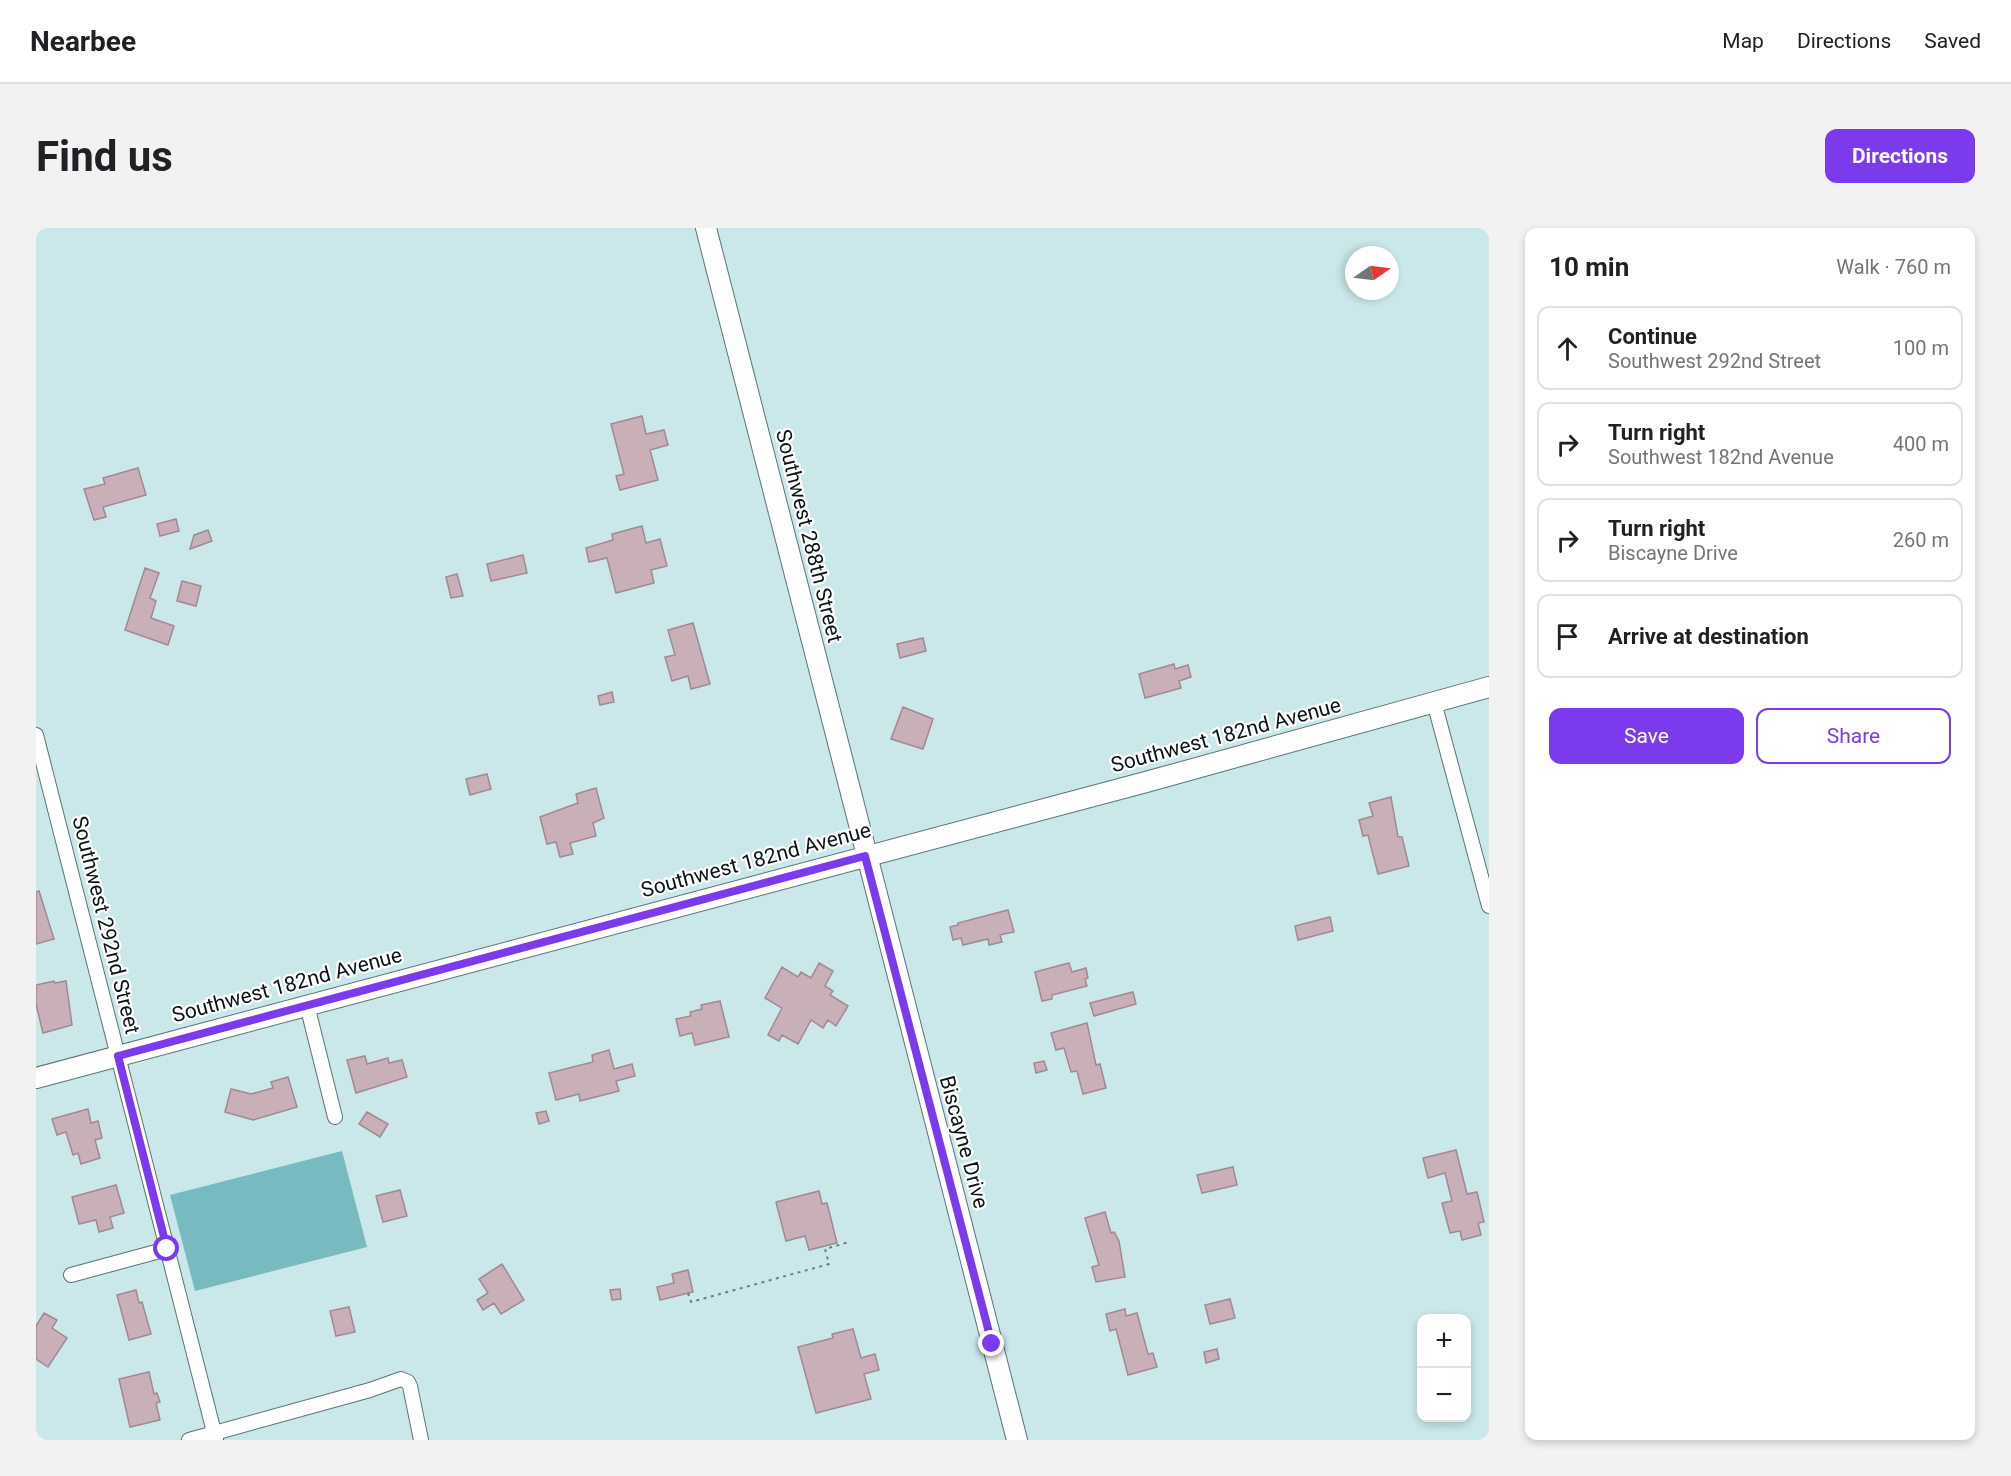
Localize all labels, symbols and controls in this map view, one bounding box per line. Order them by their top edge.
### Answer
text: Nearbee [30,25,136,58]
text: Map [1722,29,1764,53]
text: Directions [1797,29,1891,53]
text: Saved [1924,29,1981,53]
button: Directions [1825,129,1975,183]
text: Find us [36,132,173,181]
north arrow [1345,246,1399,300]
text: 10 min [1549,252,1629,282]
text: Walk · 760 m [1836,255,1951,279]
text: Continue [1608,324,1697,349]
icon: ahead [1551,332,1584,365]
text: 100 m [1893,336,1949,360]
text: Southwest 292nd Street [1608,349,1821,373]
text: Turn right [1608,420,1705,445]
street label: Southwest 288th Street [771,427,847,645]
icon: right [1551,428,1584,461]
text: 400 m [1893,432,1949,456]
text: Southwest 182nd Avenue [1608,445,1834,469]
text: Turn right [1608,516,1705,541]
icon: right [1551,524,1584,557]
text: 260 m [1893,528,1949,552]
text: Biscayne Drive [1608,541,1738,565]
icon: arrive [1551,620,1584,653]
text: Arrive at destination [1608,624,1809,649]
street label: Southwest 182nd Avenue [1108,693,1344,777]
button: Save [1549,708,1744,764]
button: Share [1756,708,1951,764]
street label: Southwest 292nd Street [67,814,145,1037]
street label: Southwest 182nd Avenue [638,818,874,902]
street label: Southwest 182nd Avenue [169,943,405,1027]
street label: Biscayne Drive [935,1073,993,1211]
route start [153,1235,179,1261]
map controls [1417,1314,1471,1422]
button: + [1417,1314,1471,1368]
route end [978,1330,1004,1356]
button: − [1417,1368,1471,1422]

